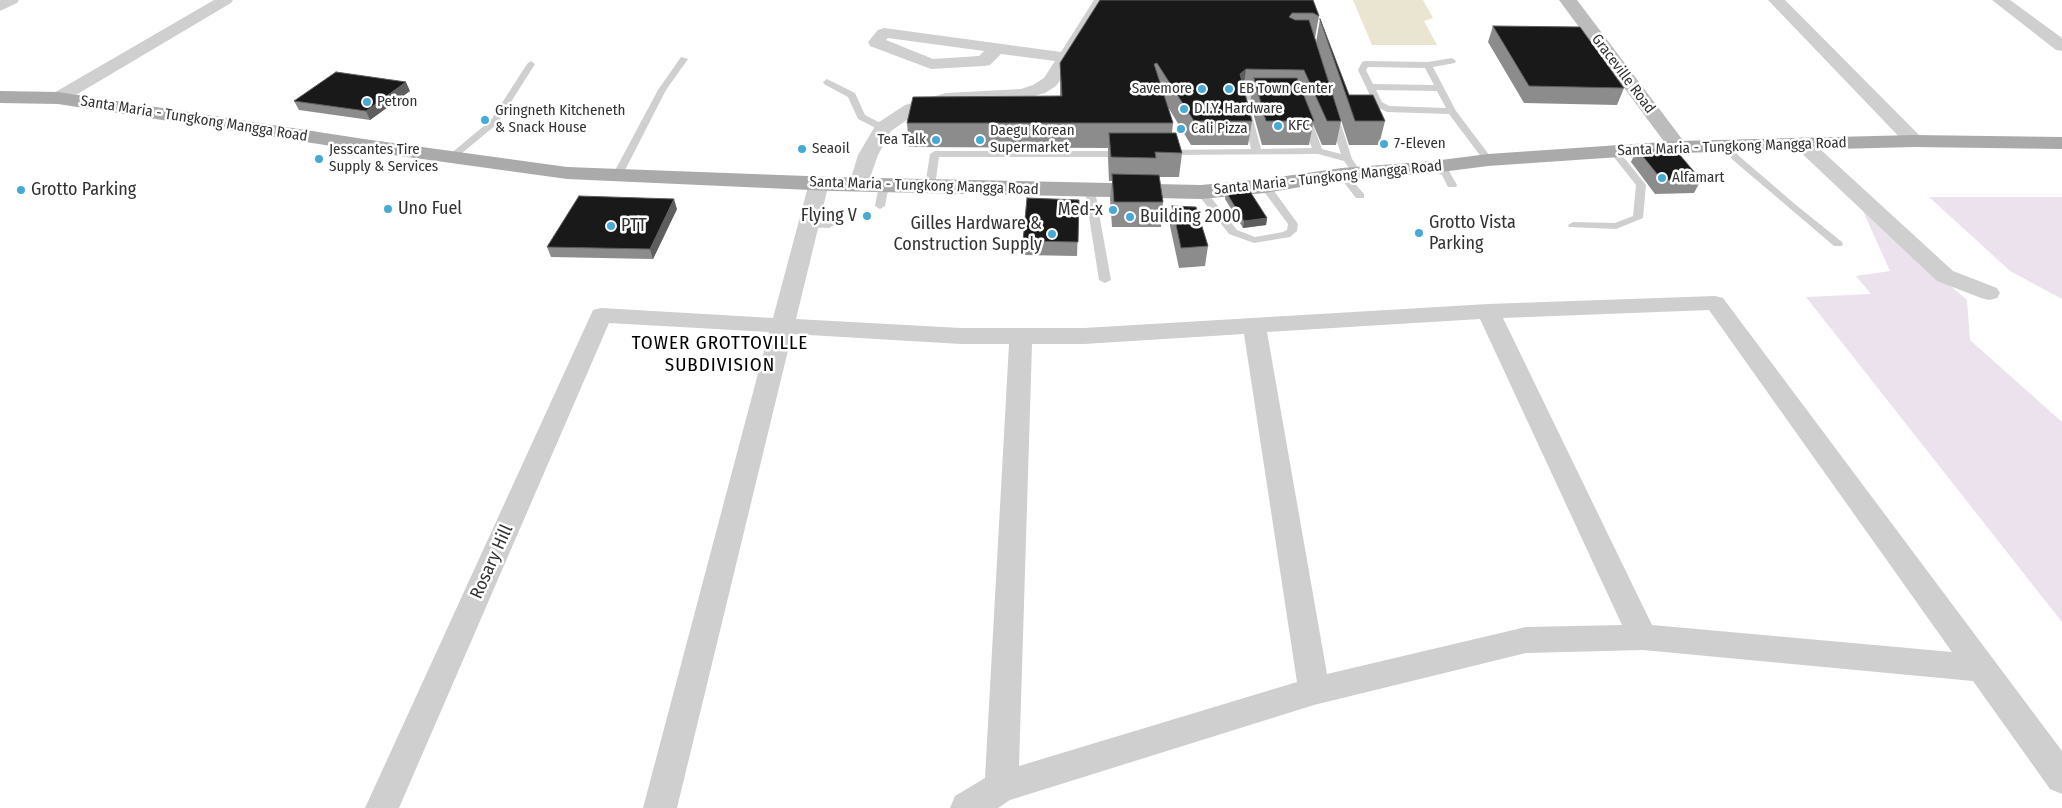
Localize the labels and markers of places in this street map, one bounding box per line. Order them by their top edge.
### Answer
place label: Savemore [1132,80,1192,98]
place label: EB Town Center [1239,80,1333,98]
marker: Savemore [1196,83,1208,95]
marker: EB Town Center [1223,83,1235,95]
place label: Petron [377,93,417,111]
marker: Petron [361,96,373,108]
place label: D.I.Y. Hardware [1194,100,1283,118]
place label: Gringneth Kitcheneth & Snack House [495,102,625,137]
marker: D.I.Y. Hardware [1178,103,1190,115]
marker: Gringneth Kitcheneth & Snack House [479,114,491,126]
place label: KFC [1288,117,1310,135]
place label: Cali Pizza [1191,120,1248,138]
marker: KFC [1272,120,1284,132]
place label: Daegu Korean Supermarket [990,122,1075,157]
marker: Cali Pizza [1175,123,1187,135]
place label: Tea Talk [877,131,926,149]
marker: Tea Talk [930,134,942,146]
marker: Daegu Korean Supermarket [974,134,986,146]
place label: 7-Eleven [1394,135,1446,153]
marker: 7-Eleven [1378,138,1390,150]
place label: Seaoil [812,140,850,158]
place label: Jesscantes Tire Supply & Services [329,141,438,176]
marker: Seaoil [796,143,808,155]
marker: Jesscantes Tire Supply & Services [313,153,325,165]
place label: Alfamart [1672,169,1724,187]
marker: Alfamart [1656,172,1668,184]
place label: Grotto Parking [31,179,136,201]
marker: Grotto Parking [15,184,27,196]
place label: Uno Fuel [398,198,462,220]
place label: Med-x [1058,199,1103,221]
marker: Uno Fuel [382,203,394,215]
marker: Med-x [1107,204,1119,216]
place label: Flying V [801,205,857,227]
place label: Building 2000 [1140,206,1241,228]
marker: Flying V [861,210,873,222]
marker: Building 2000 [1124,211,1136,223]
place label: Grotto Vista Parking [1429,212,1516,254]
place label: Gilles Hardware & Construction Supply [894,213,1042,255]
place label: PTT [621,215,647,237]
marker: PTT [605,220,617,232]
marker: Grotto Vista Parking [1413,227,1425,239]
marker: Gilles Hardware & Construction Supply [1046,228,1058,240]

